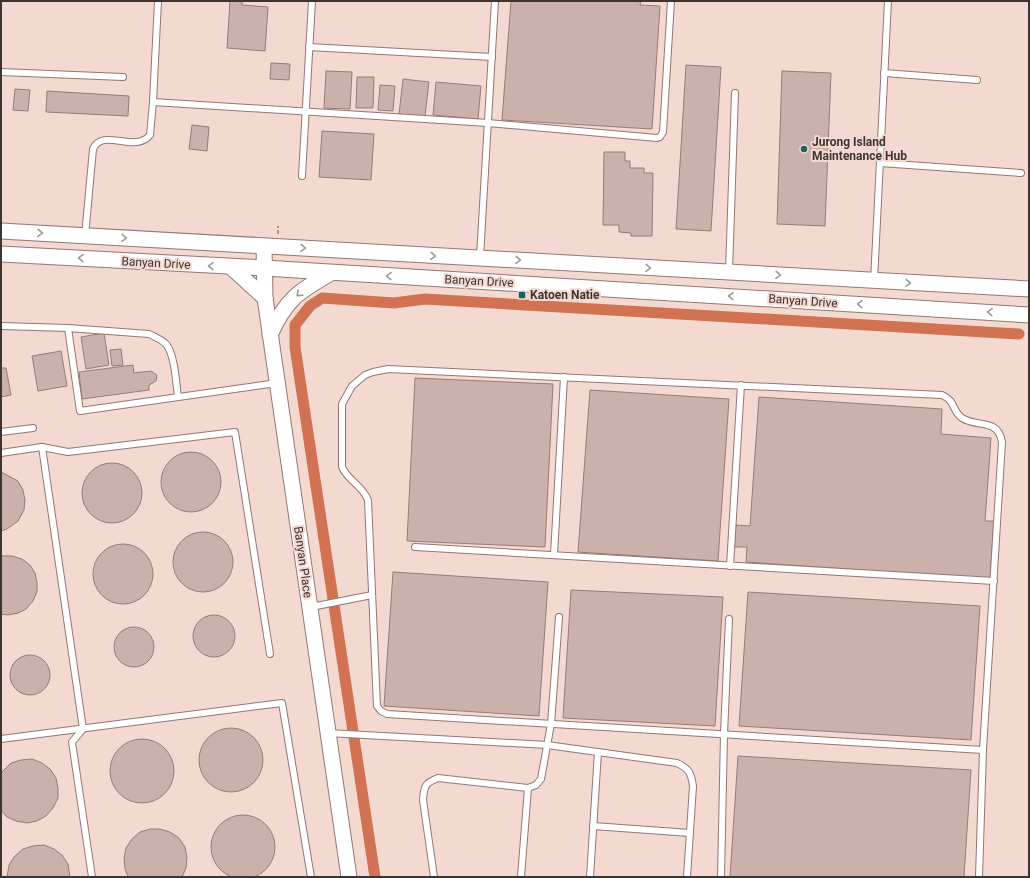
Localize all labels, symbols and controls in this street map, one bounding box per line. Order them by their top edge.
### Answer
place label: Jurong Island Maintenance Hub [812,135,907,163]
marker: Jurong Island Maintenance Hub [799,144,809,154]
one-way arrow [37,229,43,238]
one-way arrow [121,234,127,243]
one-way arrow [300,244,306,253]
one-way arrow [430,251,436,260]
one-way arrow [78,254,84,263]
street label: Banyan Drive [121,254,191,272]
one-way arrow [515,256,521,265]
one-way arrow [208,261,214,270]
one-way arrow [645,263,651,272]
one-way arrow [775,271,781,280]
one-way arrow [386,272,392,280]
street label: Banyan Drive [444,272,514,290]
one-way arrow [905,278,911,287]
place label: Katoen Natie [530,288,600,302]
one-way arrow [296,289,304,296]
marker: Katoen Natie [517,290,527,300]
one-way arrow [728,292,734,301]
street label: Banyan Drive [768,292,838,310]
one-way arrow [857,300,863,309]
one-way arrow [987,308,993,317]
street label: Banyan Place [291,525,315,599]

